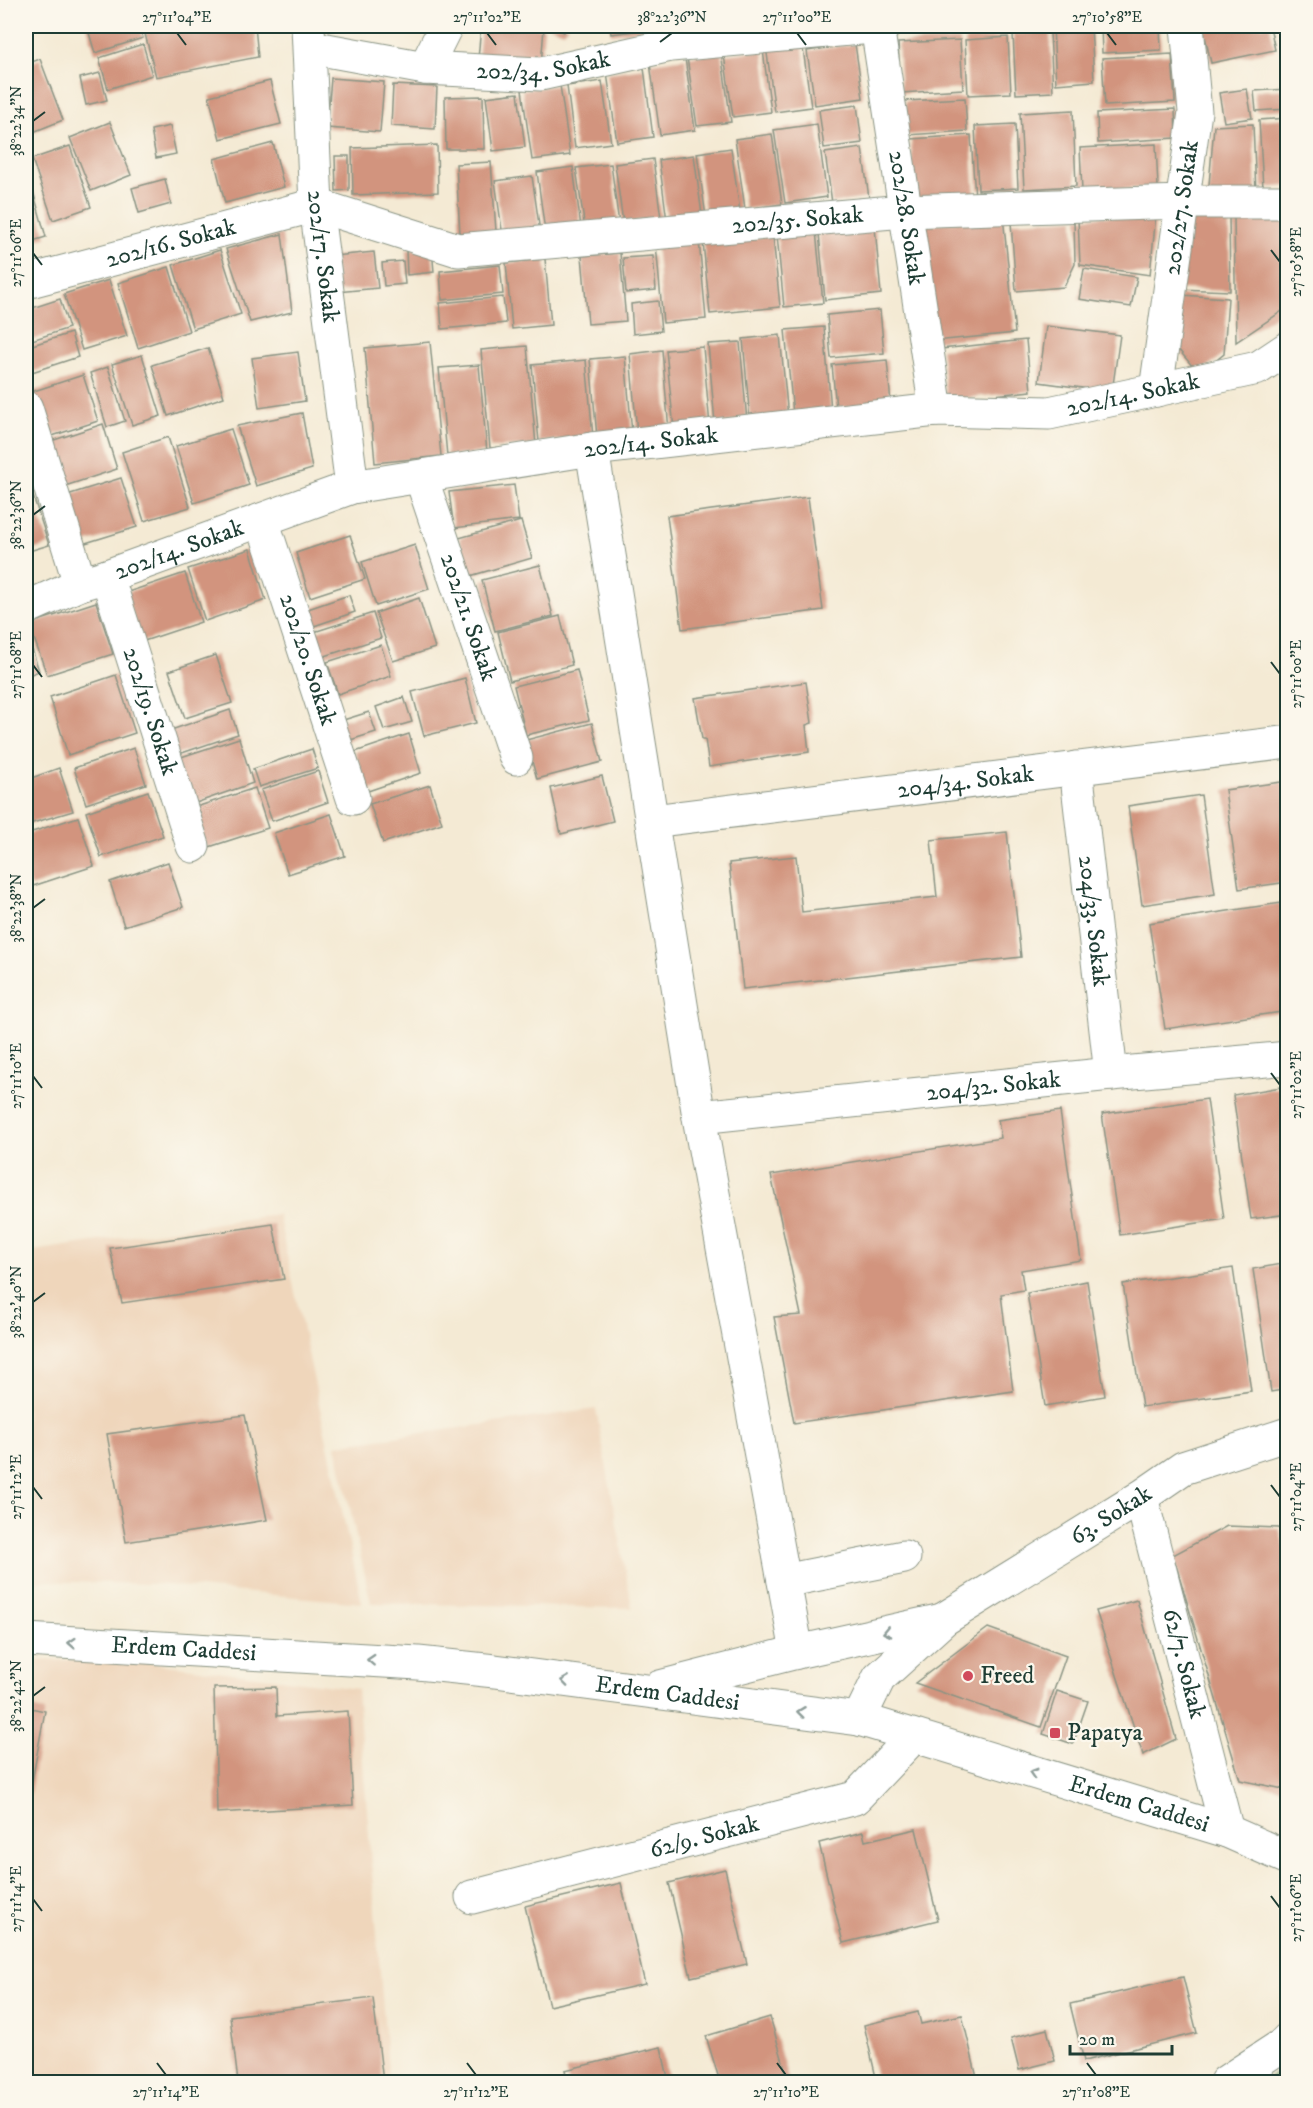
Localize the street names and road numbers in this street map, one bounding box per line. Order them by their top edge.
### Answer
street label: 202/34. Sokak [476,44,613,89]
street label: 202/27. Sokak [1157,138,1206,277]
street label: 202/28. Sokak [881,148,932,287]
street label: 202/17. Sokak [300,189,346,325]
street label: 202/35. Sokak [731,200,865,241]
street label: 202/16. Sokak [103,212,239,275]
street label: 202/14. Sokak [1064,366,1202,424]
street label: 202/14. Sokak [581,420,720,465]
street label: 202/14. Sokak [110,513,248,587]
street label: 202/21. Sokak [433,550,504,685]
street label: 202/20. Sokak [272,590,343,729]
street label: 202/19. Sokak [116,643,185,779]
street label: 204/34. Sokak [896,759,1036,805]
street label: 204/33. Sokak [1071,854,1116,988]
street label: 204/32. Sokak [925,1064,1062,1108]
street label: 63. Sokak [1065,1479,1158,1552]
street label: 62/7. Sokak [1155,1605,1212,1722]
street label: Erdem Caddesi [110,1630,257,1668]
street label: Erdem Caddesi [593,1669,741,1718]
street label: Erdem Caddesi [1065,1769,1213,1840]
street label: 62/9. Sokak [646,1808,762,1865]

